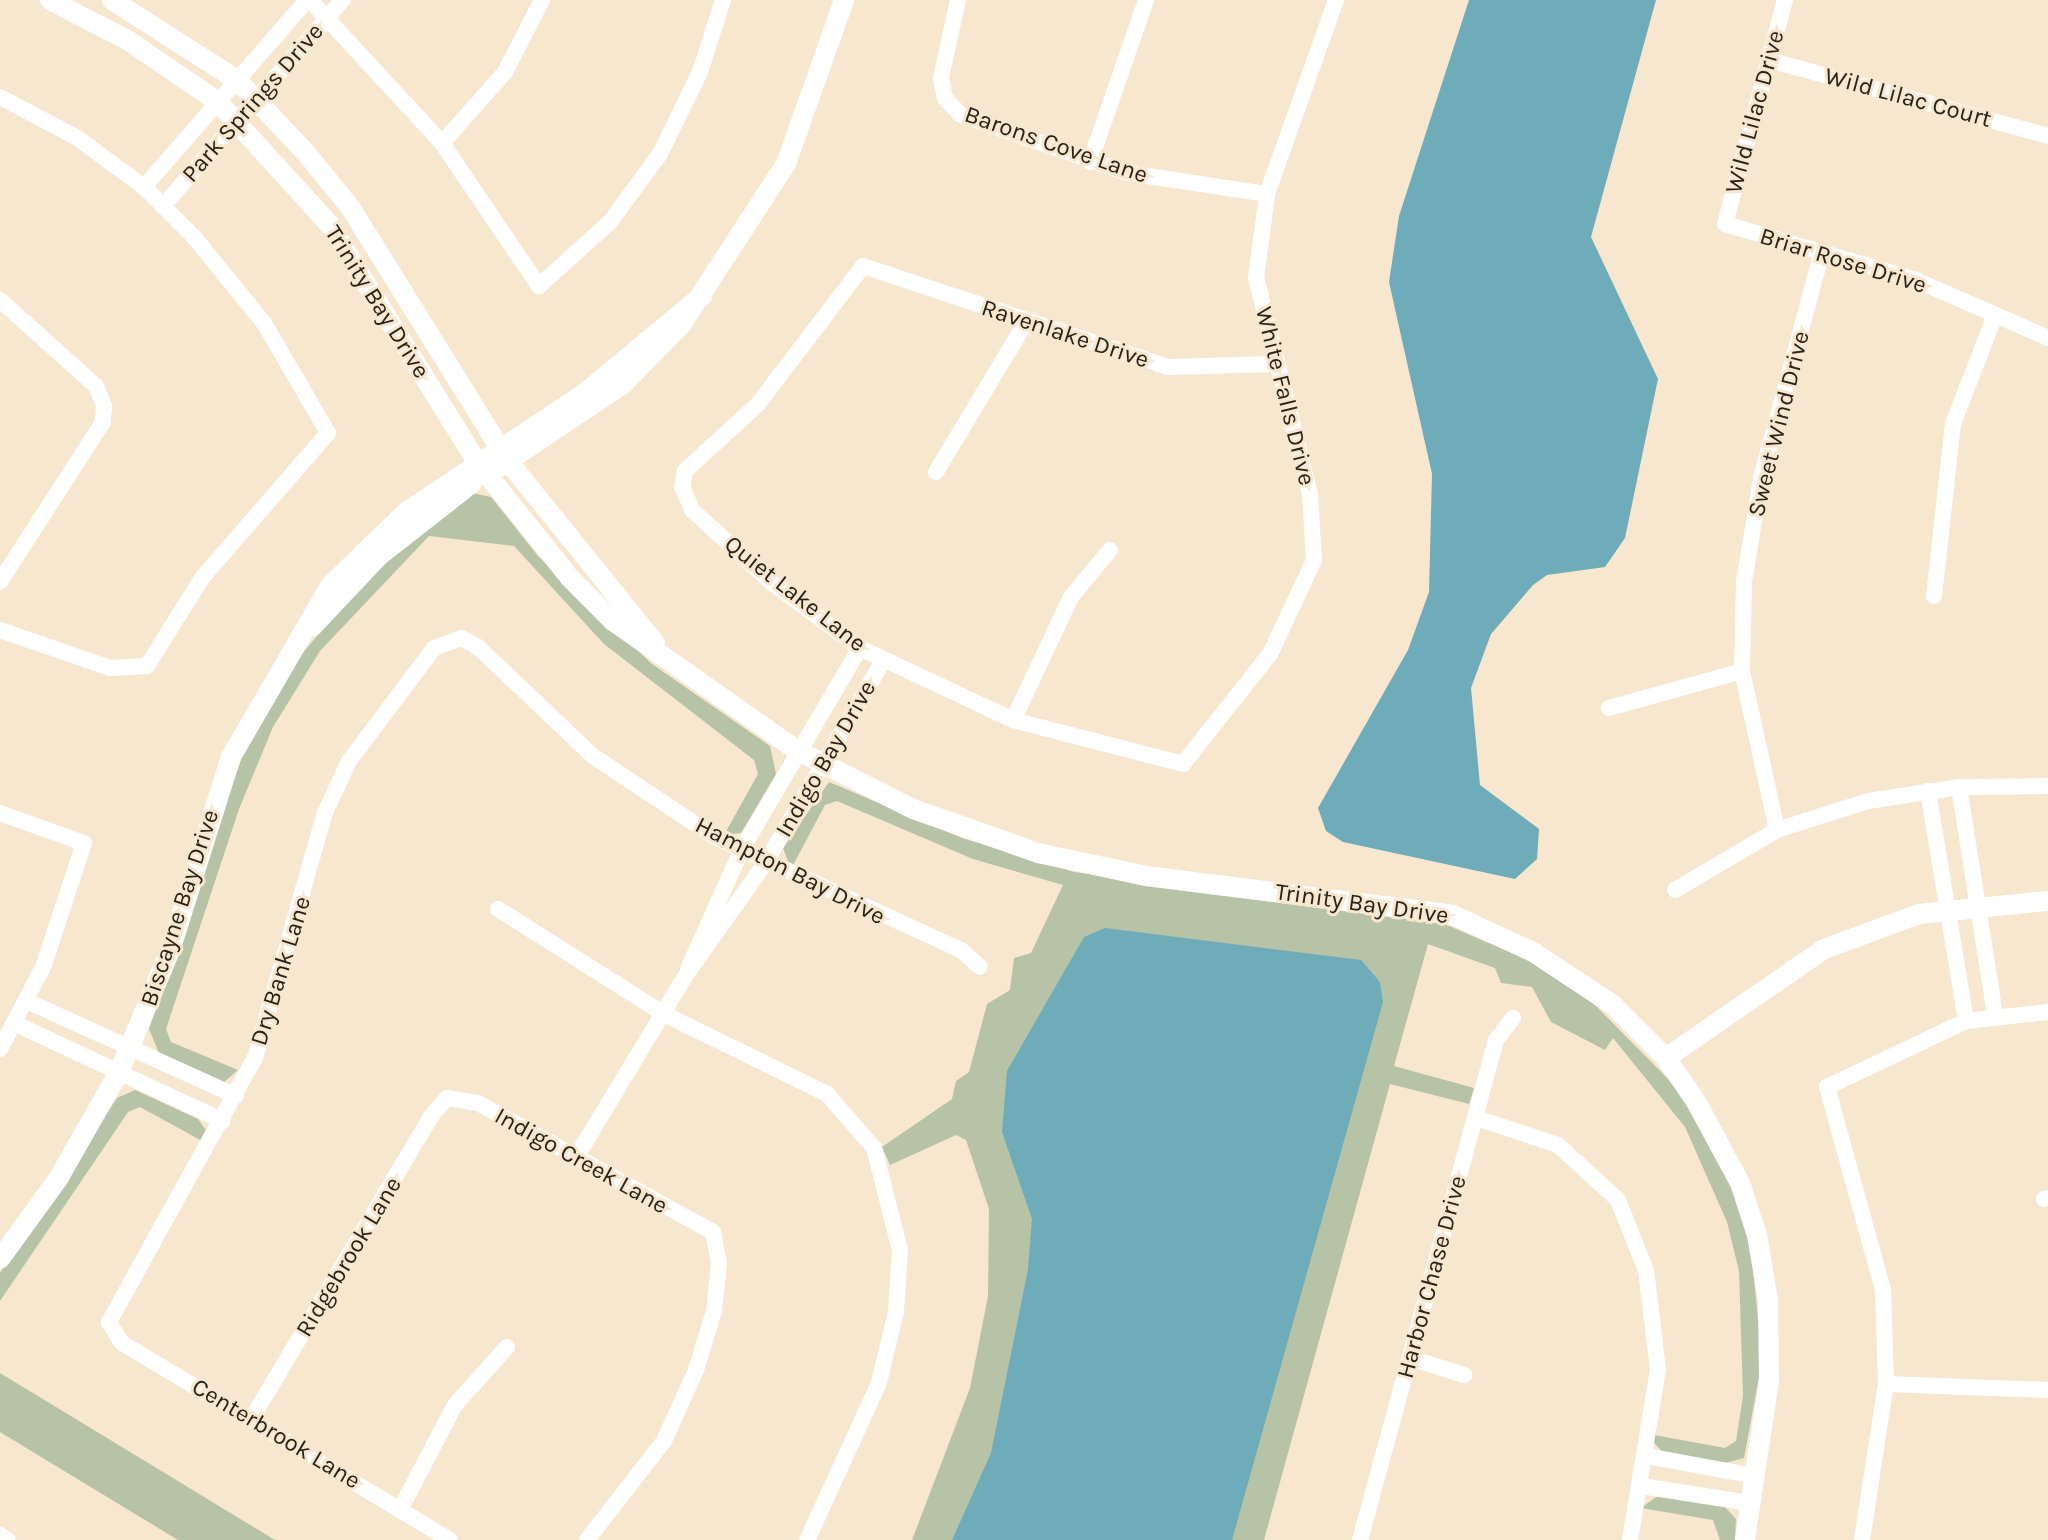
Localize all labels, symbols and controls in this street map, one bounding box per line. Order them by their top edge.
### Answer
street label: Park Springs Drive [176,18,330,188]
street label: Wild Lilac Drive [1719,27,1791,197]
street label: Wild Lilac Court [1821,62,1995,134]
street label: Barons Cove Lane [961,100,1151,190]
street label: Trinity Bay Drive [319,220,435,384]
street label: Briar Rose Drive [1756,222,1930,300]
street label: Ravenlake Drive [978,293,1152,375]
street label: White Falls Drive [1249,304,1321,488]
street label: Sweet Wind Drive [1742,328,1816,520]
street label: Quiet Lake Lane [719,530,871,658]
street label: Indigo Bay Drive [770,676,882,842]
street label: Biscayne Bay Drive [135,806,225,1010]
street label: Hampton Bay Drive [690,811,890,931]
street label: Trinity Bay Drive [1274,878,1450,930]
street label: Dry Bank Lane [245,893,317,1049]
street label: Indigo Creek Lane [489,1102,673,1220]
street label: Ridgebrook Lane [290,1172,408,1342]
street label: Harbor Chase Drive [1391,1172,1473,1382]
street label: Centerbrook Lane [187,1372,365,1496]

